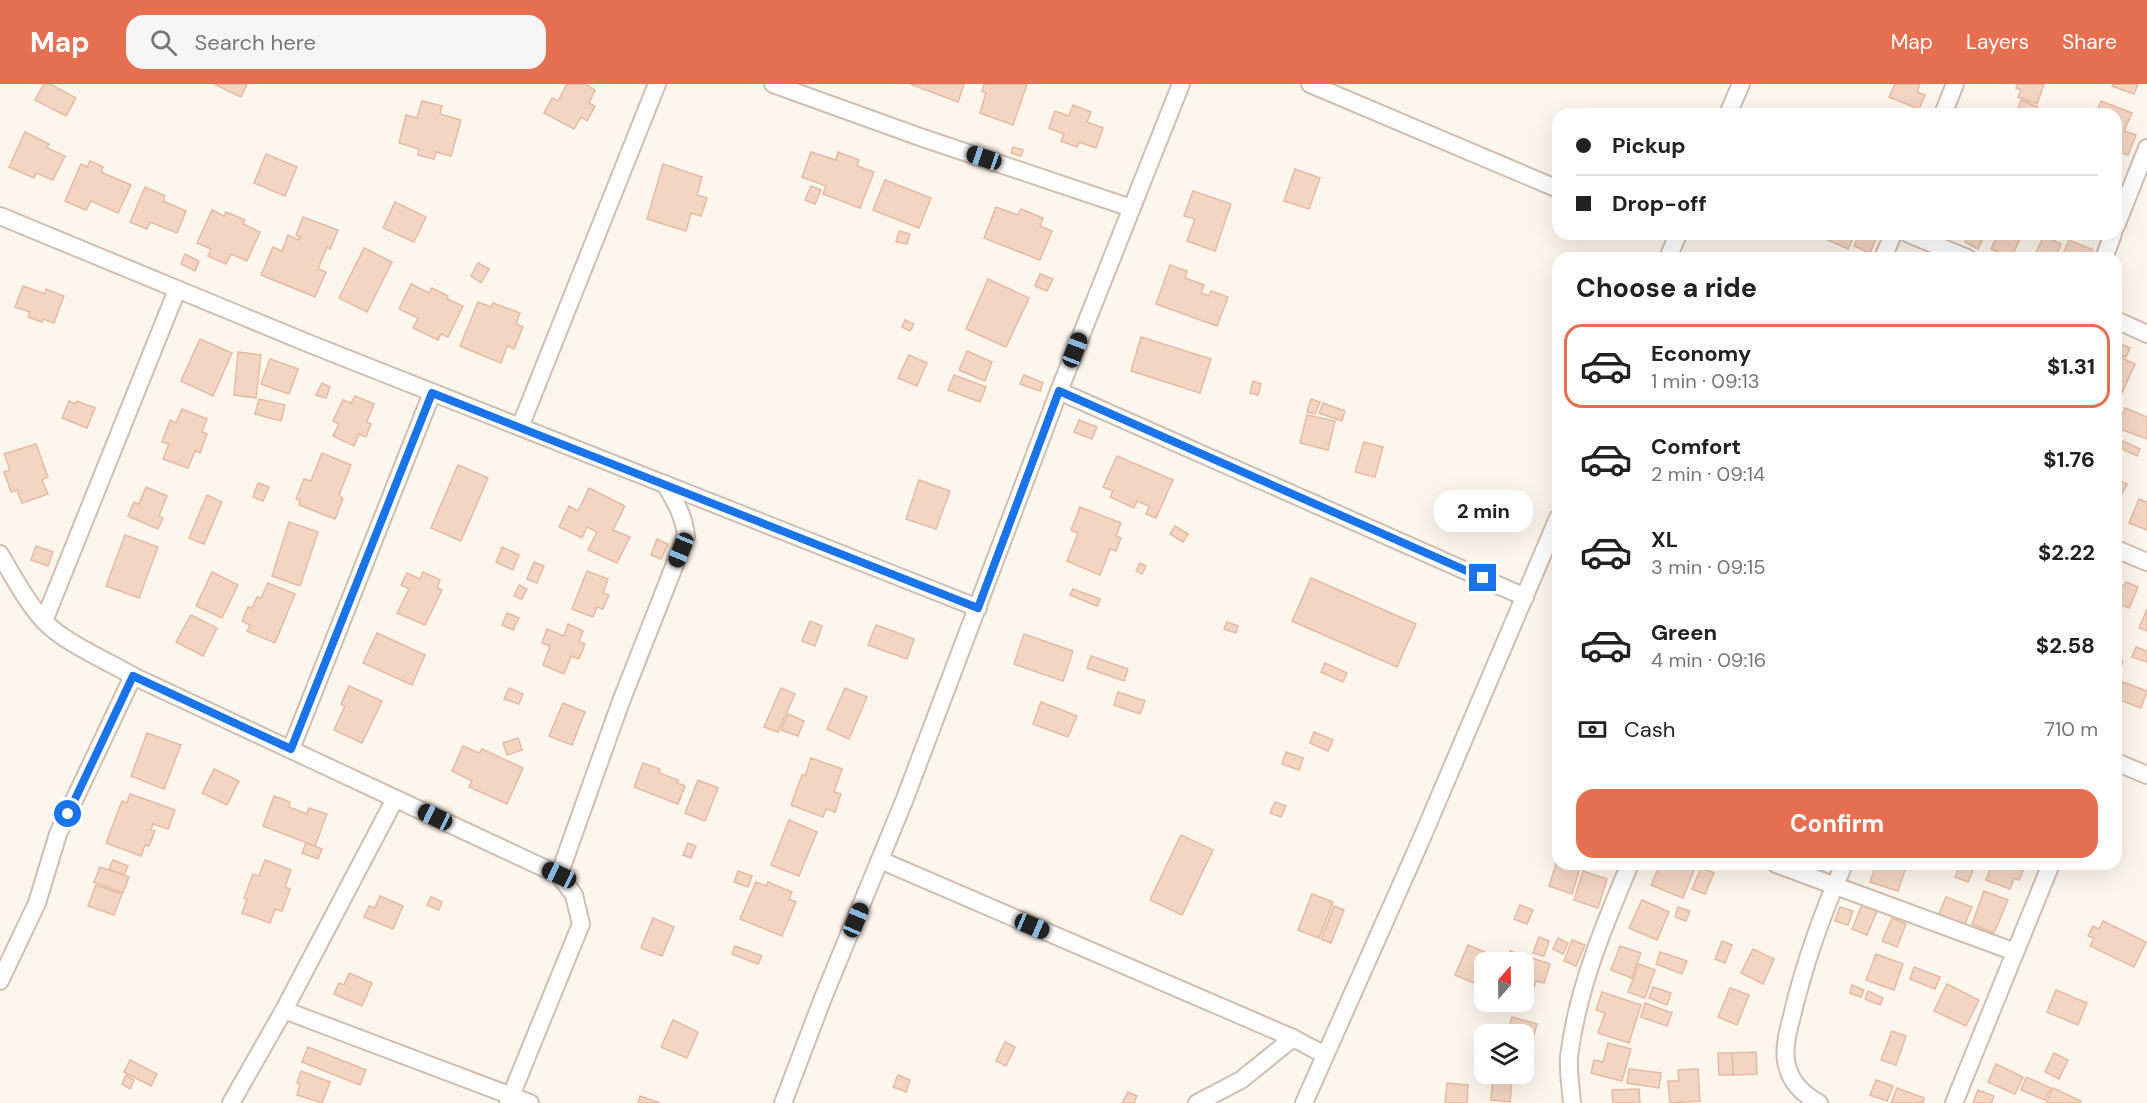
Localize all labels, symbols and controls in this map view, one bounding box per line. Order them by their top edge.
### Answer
search box [126,15,546,69]
text: Map [30,24,90,61]
icon: search [147,26,180,59]
text: Search here [195,28,316,57]
text: Map [1891,28,1933,56]
text: Layers [1966,28,2029,56]
text: Share [2062,28,2117,56]
text: Pickup [1612,131,1686,160]
car [964,144,1004,172]
text: Drop-off [1612,189,1707,218]
text: Choose a ride [1576,270,1757,305]
car [1060,330,1090,370]
icon: car [1579,339,1633,393]
text: Economy [1651,339,1751,368]
text: $1.31 [2047,352,2095,381]
text: 1 min · 09:13 [1651,368,1760,394]
icon: car [1579,432,1633,486]
text: Comfort [1651,432,1741,461]
text: $1.76 [2043,445,2095,474]
text: 2 min · 09:14 [1651,461,1765,487]
callout: 2 min [1434,491,1532,533]
text: 2 min [1457,498,1510,524]
icon: car [1579,525,1633,579]
text: XL [1651,525,1678,554]
car [666,530,696,570]
text: $2.22 [2038,538,2095,567]
text: 3 min · 09:15 [1651,554,1766,580]
route end [1469,564,1496,591]
icon: car [1579,618,1633,672]
text: Green [1651,618,1717,647]
text: $2.58 [2036,631,2095,660]
text: 4 min · 09:16 [1651,647,1766,673]
icon: cash [1576,713,1609,746]
text: Cash [1624,715,1675,744]
text: 710 m [2044,716,2098,742]
button: Confirm [1576,789,2098,858]
route start [54,800,81,827]
car [415,801,455,833]
car [539,859,579,891]
car [841,900,871,940]
car [1012,911,1052,941]
north arrow [1474,952,1534,1012]
map controls [1474,952,1534,1084]
button: layers [1474,1024,1534,1084]

